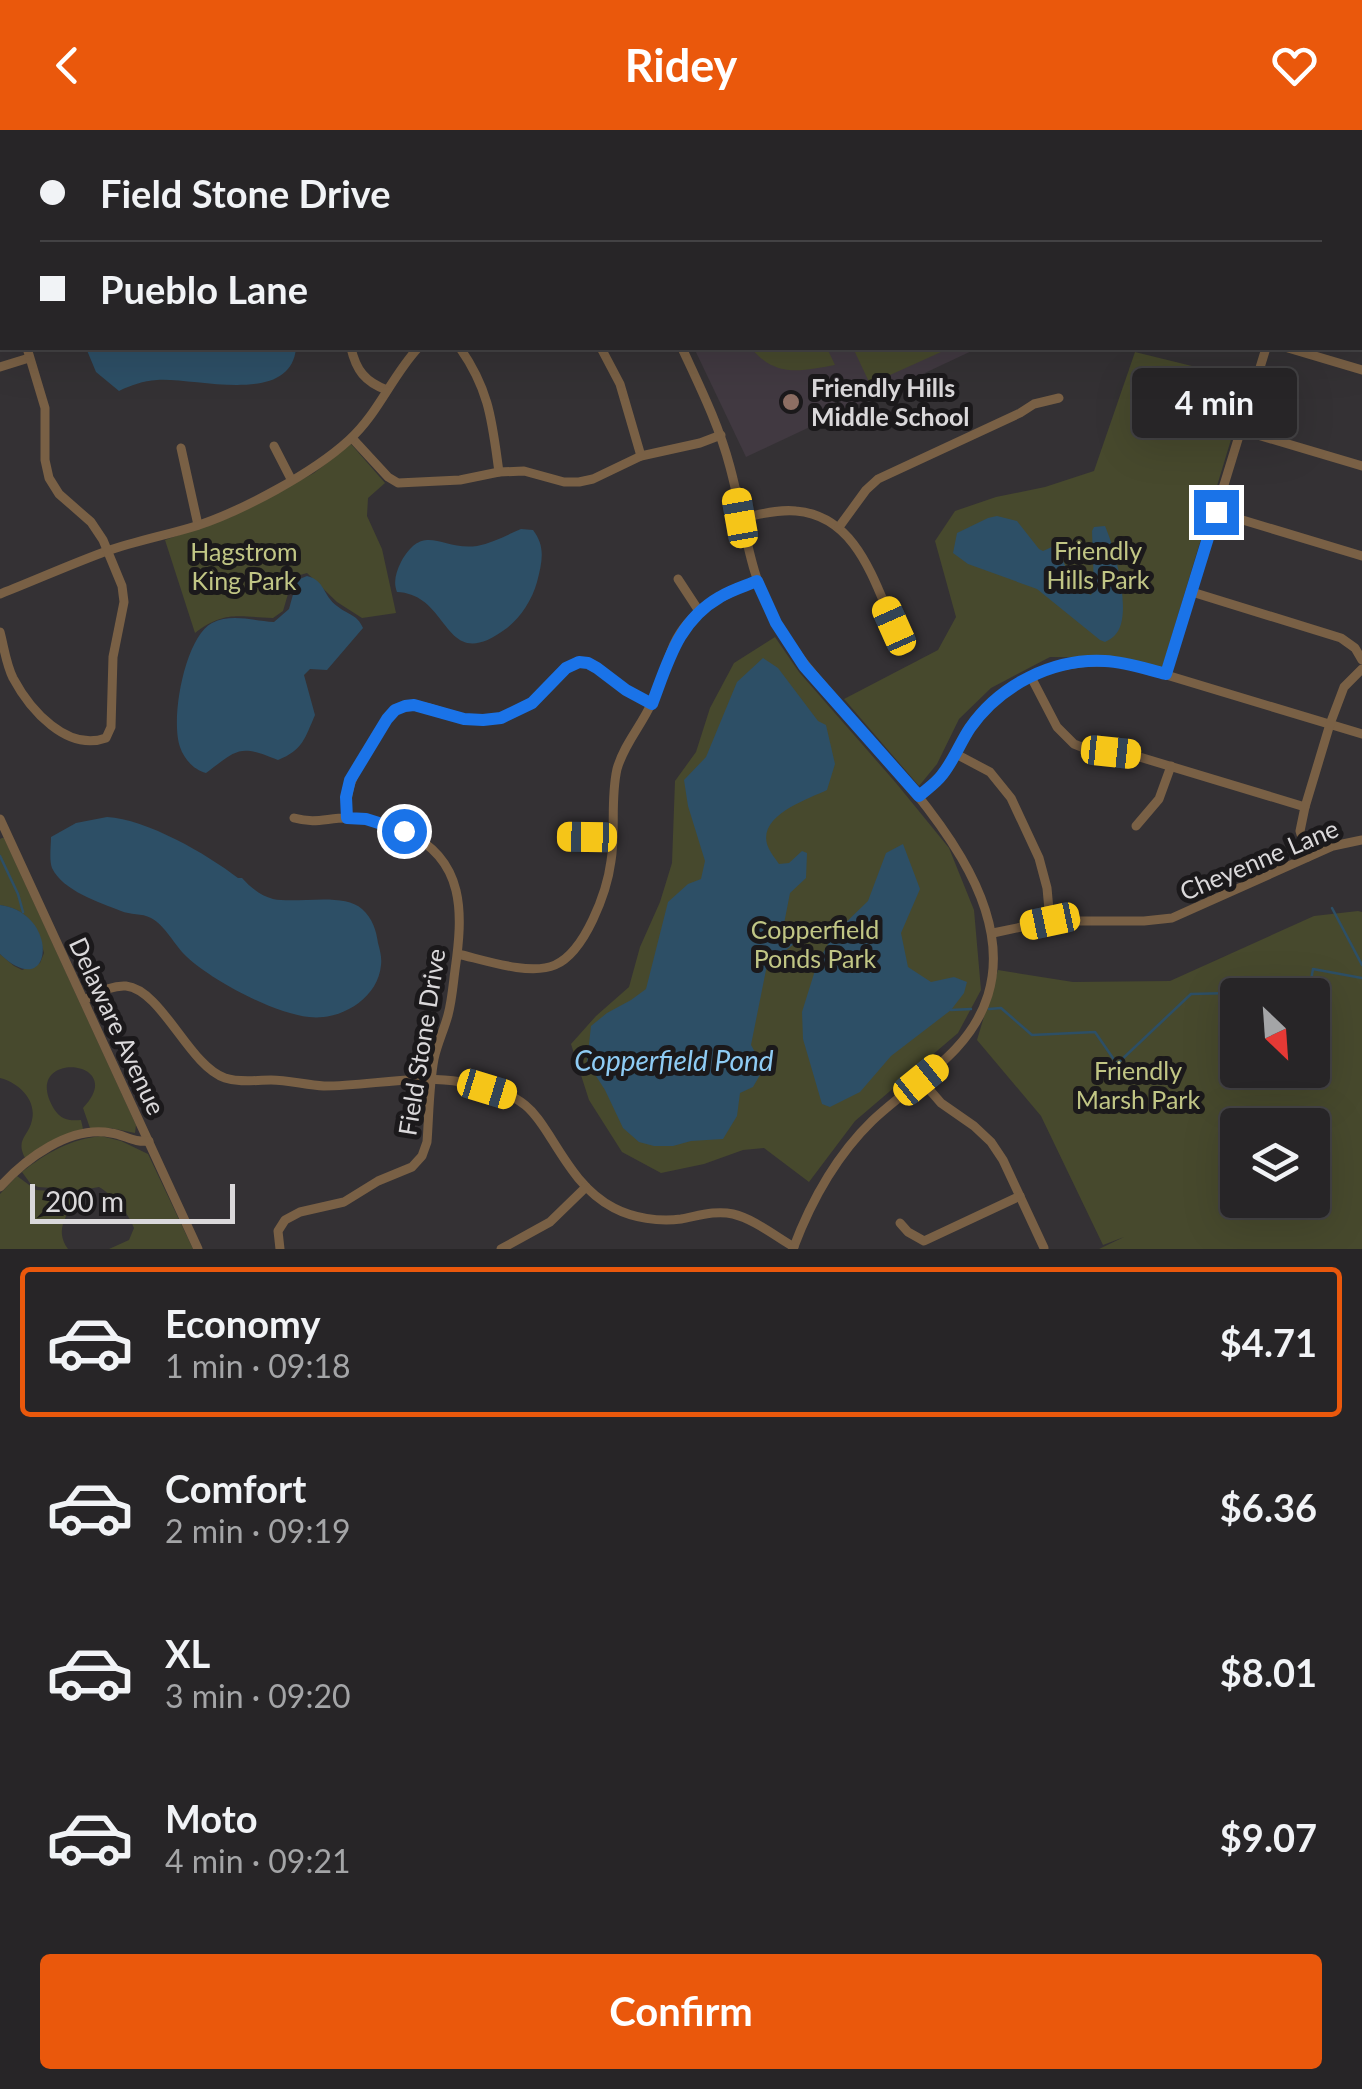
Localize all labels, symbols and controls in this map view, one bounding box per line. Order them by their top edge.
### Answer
icon: back [40,38,95,93]
text: Ridey [625,38,737,92]
icon: heart [1267,38,1322,93]
text: Field Stone Drive [100,170,391,216]
text: Pueblo Lane [100,266,308,312]
callout: 4 min [1134,367,1298,437]
place label: Friendly Hills Middle School [811,372,970,431]
text: 4 min [1175,383,1254,422]
marker: Friendly Hills Middle School [780,391,802,413]
car [720,486,760,550]
route end [1194,490,1239,535]
park label: Friendly Hills Park [1047,535,1150,594]
park label: Hagstrom King Park [190,536,298,595]
car [868,592,920,660]
car [1080,734,1142,770]
route start [382,809,427,854]
street label: Cheyenne Lane [1175,812,1342,906]
car [557,821,617,853]
car [1018,900,1082,942]
park label: Copperfield Ponds Park [751,914,879,973]
street label: Delaware Avenue [64,932,172,1119]
street label: Field Stone Drive [391,946,451,1137]
north arrow [1220,978,1330,1088]
map controls [1220,978,1330,1218]
water label: Copperfield Pond [574,1043,774,1077]
car [888,1049,954,1111]
park label: Friendly Marsh Park [1076,1055,1200,1114]
car [454,1066,520,1112]
button: layers [1220,1108,1330,1218]
scale bar [30,1179,235,1224]
text: 200 m [45,1184,124,1218]
icon: car [45,1297,135,1387]
text: Economy [165,1300,320,1346]
text: $4.71 [1220,1319,1317,1365]
text: 1 min · 09:18 [165,1346,351,1385]
icon: car [45,1462,135,1552]
text: Comfort [165,1465,306,1511]
text: $6.36 [1220,1484,1317,1530]
text: 2 min · 09:19 [165,1511,351,1550]
icon: car [45,1627,135,1717]
text: XL [165,1630,210,1676]
text: $8.01 [1220,1649,1317,1695]
text: 3 min · 09:20 [165,1676,351,1715]
icon: car [45,1792,135,1882]
text: Moto [165,1795,258,1841]
text: $9.07 [1220,1814,1317,1860]
text: 4 min · 09:21 [165,1841,351,1880]
button: Confirm [40,1954,1322,2069]

